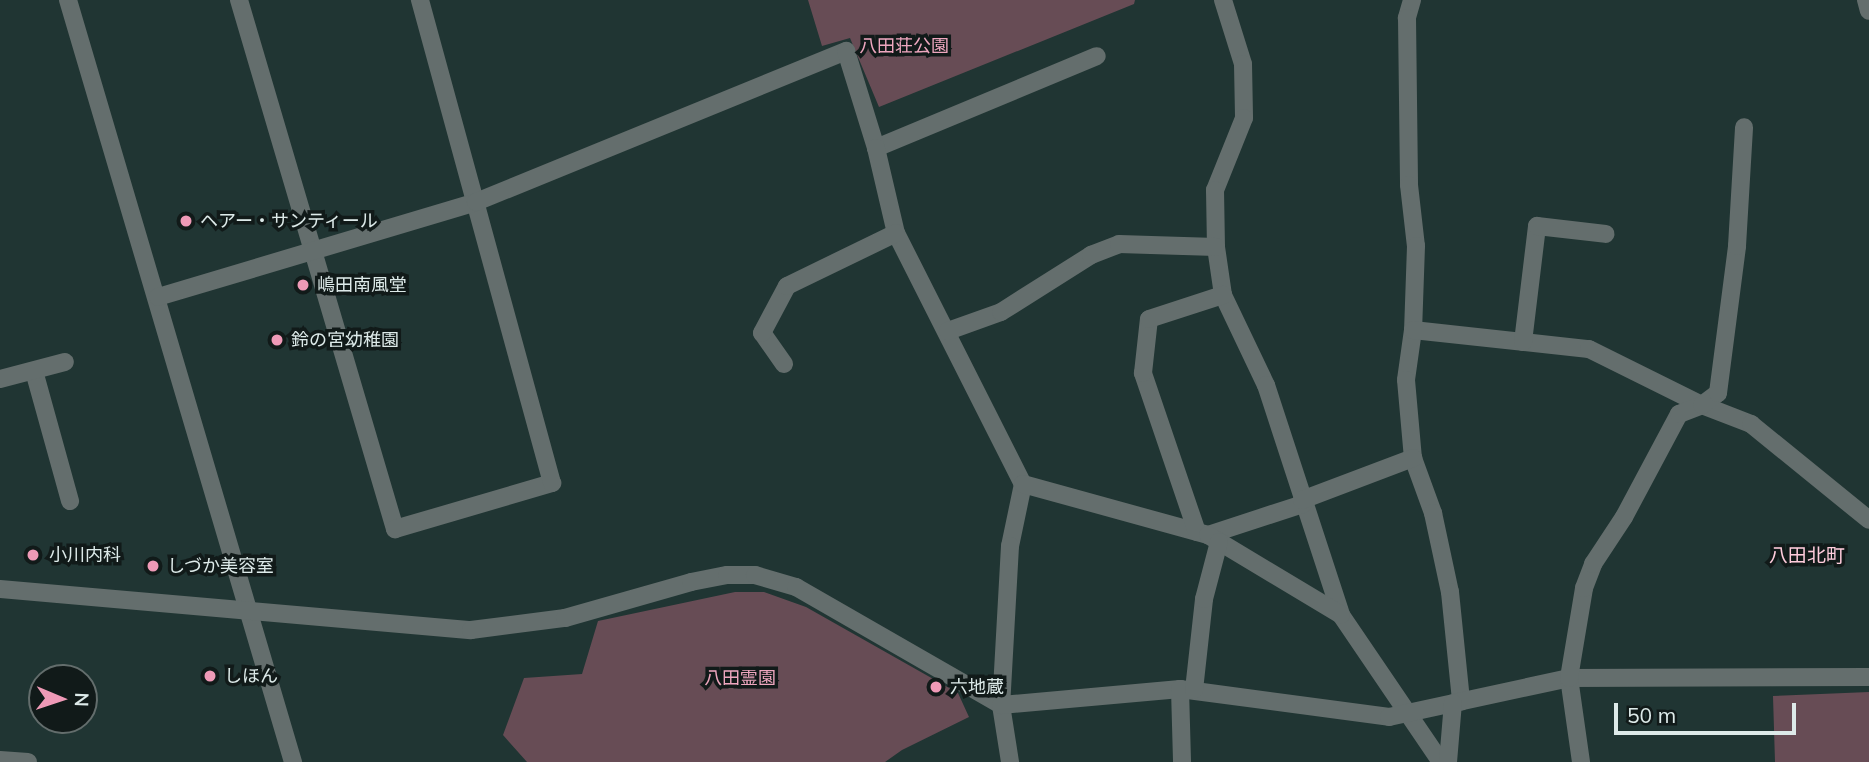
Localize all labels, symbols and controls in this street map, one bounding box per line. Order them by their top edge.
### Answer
park label: 八田荘公園 [859,35,949,57]
place label: ヘアー・サンティール [200,210,379,232]
marker: ヘアー・サンティール [178,213,194,229]
place label: 嶋田南風堂 [317,274,407,296]
marker: 嶋田南風堂 [295,277,311,293]
place label: 鈴の宮幼稚園 [291,329,399,351]
marker: 鈴の宮幼稚園 [269,332,285,348]
place label: 小川内科 [49,544,121,566]
marker: 小川内科 [23,545,43,565]
district label: 八田北町 [1769,545,1845,567]
place label: しづか美容室 [167,555,275,577]
marker: しづか美容室 [145,558,161,574]
north arrow [28,664,98,734]
place label: しほん [224,665,278,687]
park label: 八田霊園 [704,667,776,689]
marker: しほん [202,668,218,684]
place label: 六地蔵 [950,676,1004,698]
marker: 六地蔵 [928,679,944,695]
scale bar [1617,688,1799,732]
text: N [70,692,94,707]
text: 50 m [1627,702,1676,728]

